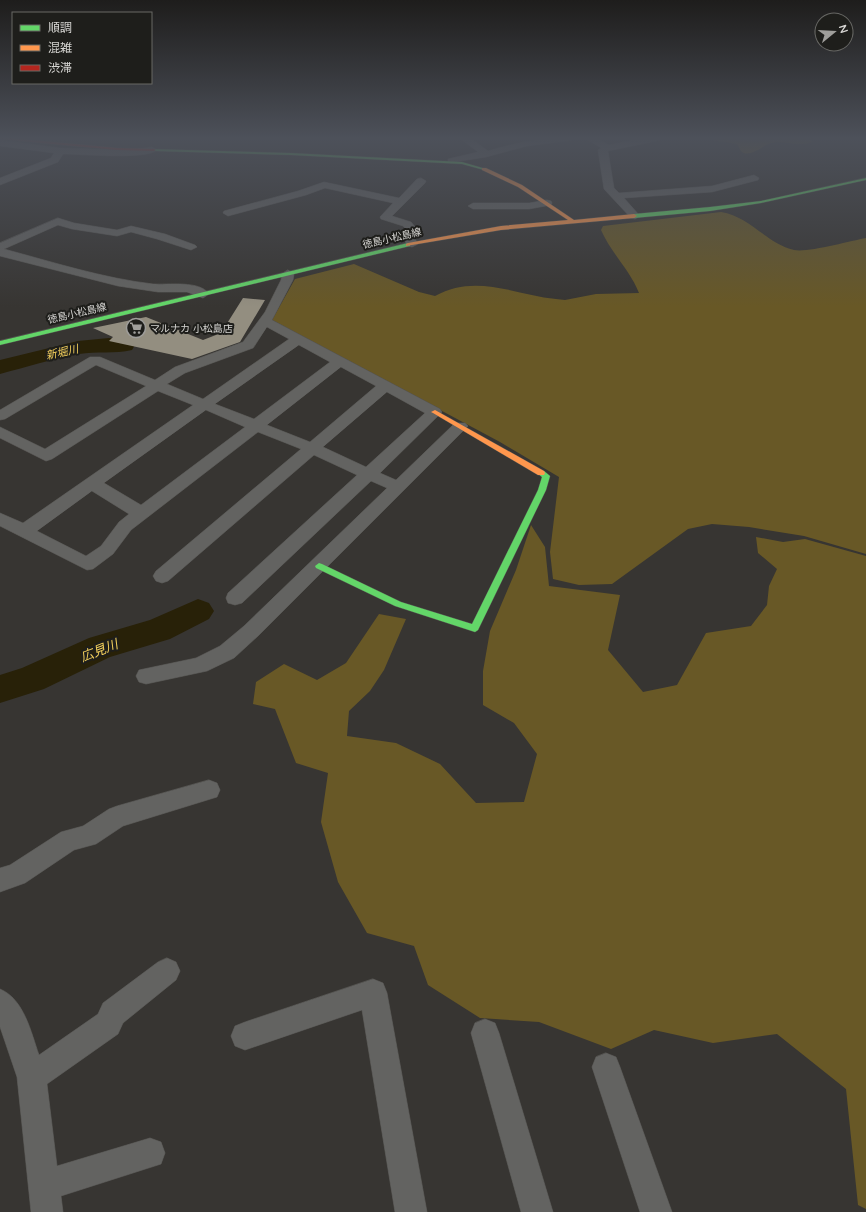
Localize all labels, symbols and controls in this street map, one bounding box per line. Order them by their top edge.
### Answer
legend [12,12,152,84]
north arrow [814,12,854,52]
text: 順調 [48,20,72,35]
text: N [836,23,851,35]
text: 混雑 [48,40,72,55]
text: 渋滞 [48,60,72,75]
street label: 徳島小松島線 [361,225,423,251]
street label: 徳島小松島線 [46,300,108,326]
supermarket icon: マルナカ 小松島店 [125,317,147,339]
place label: マルナカ 小松島店 [150,322,233,335]
water label: 新堀川 [44,341,81,363]
water label: 広見川 [78,635,122,664]

